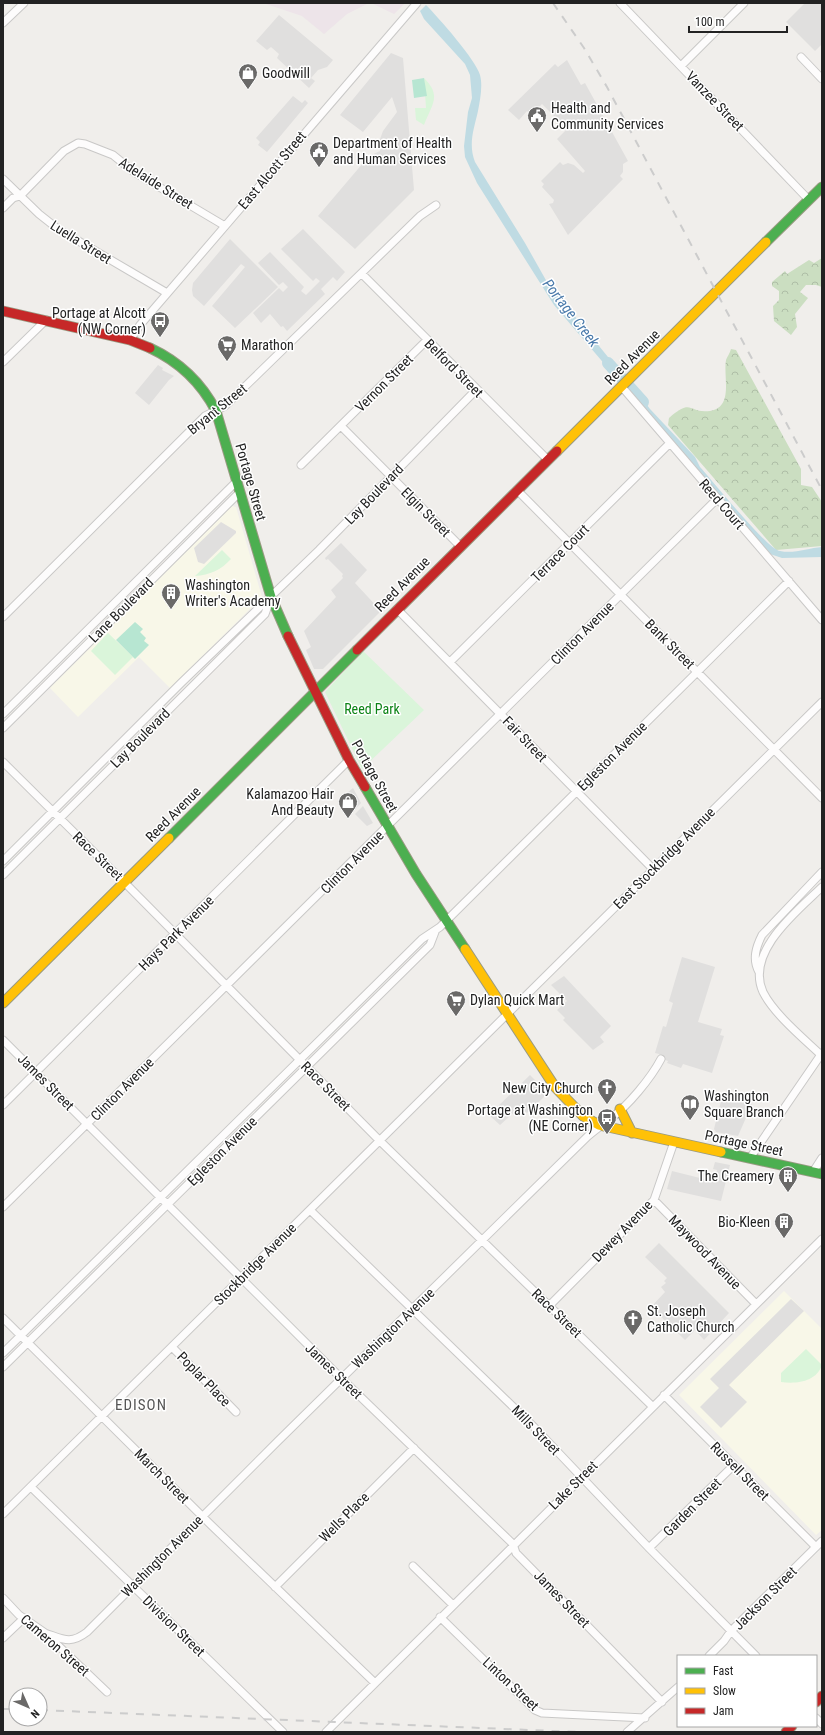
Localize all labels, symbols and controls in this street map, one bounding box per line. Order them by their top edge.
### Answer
scale bar [689,8,787,34]
text: 100 m [695,15,725,29]
shop icon: Goodwill [237,62,259,90]
place label: Goodwill [262,65,310,81]
street label: Vanzee Street [683,68,747,134]
place label: Health and Community Services [551,100,664,132]
public building icon: Health and Community Services [526,105,548,133]
street label: East Alcott Street [235,128,309,212]
place label: Department of Health and Human Services [333,135,452,167]
public building icon: Department of Health and Human Services [308,140,330,168]
street label: Adelaide Street [116,154,196,212]
street label: Luella Street [48,217,114,267]
water label: Portage Creek [539,275,603,351]
place label: Portage at Alcott (NW Corner) [52,305,146,338]
bus stop icon: Portage at Alcott (NW Corner) [149,310,171,338]
street label: Reed Avenue [601,326,663,388]
supermarket icon: Marathon [216,334,238,362]
street label: Belford Street [421,335,487,401]
place label: Marathon [241,337,294,353]
street label: Vernon Street [352,351,416,415]
street label: Bryant Street [184,380,250,438]
street label: Portage Street [232,442,270,522]
street label: Lay Boulevard [341,461,407,527]
street label: Reed Court [696,476,748,532]
street label: Elgin Street [398,484,454,540]
street label: Terrace Court [528,521,592,585]
street label: Reed Avenue [371,553,433,615]
street label: Lane Boulevard [85,574,157,646]
place label: Washington Writer's Academy [185,577,281,609]
building icon: Washington Writer's Academy [160,582,182,610]
street label: Clinton Avenue [547,598,617,668]
street label: Bank Street [642,616,698,672]
park label: Reed Park [344,701,401,717]
street label: Lay Boulevard [107,705,173,771]
street label: Fair Street [500,713,550,765]
street label: Egleston Avenue [574,718,650,794]
street label: Portage Street [349,737,401,815]
street label: Reed Avenue [142,783,204,845]
place label: Kalamazoo Hair And Beauty [246,786,334,818]
shop icon: Kalamazoo Hair And Beauty [337,791,359,819]
street label: East Stockbridge Avenue [610,804,718,912]
street label: Clinton Avenue [317,827,387,897]
street label: Race Street [70,828,126,884]
street label: Hays Park Avenue [135,892,217,974]
supermarket icon: Dylan Quick Mart [445,989,467,1017]
place label: Dylan Quick Mart [470,992,564,1008]
street label: James Street [15,1051,77,1113]
street label: Clinton Avenue [87,1054,157,1124]
street label: Race Street [298,1058,354,1114]
church icon: New City Church [596,1077,618,1105]
place label: New City Church [502,1080,593,1096]
place label: Washington Square Branch [704,1088,784,1120]
library icon: Washington Square Branch [679,1093,701,1121]
place label: Portage at Washington (NE Corner) [467,1102,593,1135]
bus stop icon: Portage at Washington (NE Corner) [596,1107,618,1135]
street label: Egleston Avenue [184,1113,260,1189]
street label: Portage Street [703,1127,785,1159]
building icon: The Creamery [777,1165,799,1193]
place label: The Creamery [698,1168,774,1184]
street label: Dewey Avenue [589,1197,656,1265]
building icon: Bio-Kleen [773,1211,795,1239]
street label: Maywood Avenue [666,1212,745,1293]
place label: Bio-Kleen [718,1214,770,1230]
street label: Stockbridge Avenue [211,1219,300,1308]
street label: Washington Avenue [348,1284,438,1371]
street label: Race Street [529,1285,585,1341]
place label: St. Joseph Catholic Church [647,1303,735,1335]
church icon: St. Joseph Catholic Church [622,1308,644,1336]
street label: James Street [302,1340,366,1402]
street label: Poplar Place [174,1348,234,1410]
district label: EDISON [115,1396,167,1414]
street label: Mills Street [508,1402,564,1458]
street label: Russell Street [707,1438,773,1504]
street label: March Street [131,1445,193,1507]
street label: Lake Street [545,1457,601,1513]
street label: Garden Street [660,1475,724,1539]
street label: Wells Place [316,1488,373,1545]
street label: Washington Avenue [118,1512,206,1600]
street label: Jackson Street [730,1563,800,1633]
street label: James Street [531,1567,593,1631]
street label: Division Street [140,1593,208,1659]
street label: Cameron Street [17,1611,93,1679]
street label: Linton Street [480,1654,542,1714]
legend [677,1655,817,1727]
text: Fast [713,1664,734,1678]
text: Slow [713,1684,736,1698]
north arrow [8,1687,48,1727]
text: Jam [713,1704,734,1718]
text: N [28,1707,42,1721]

